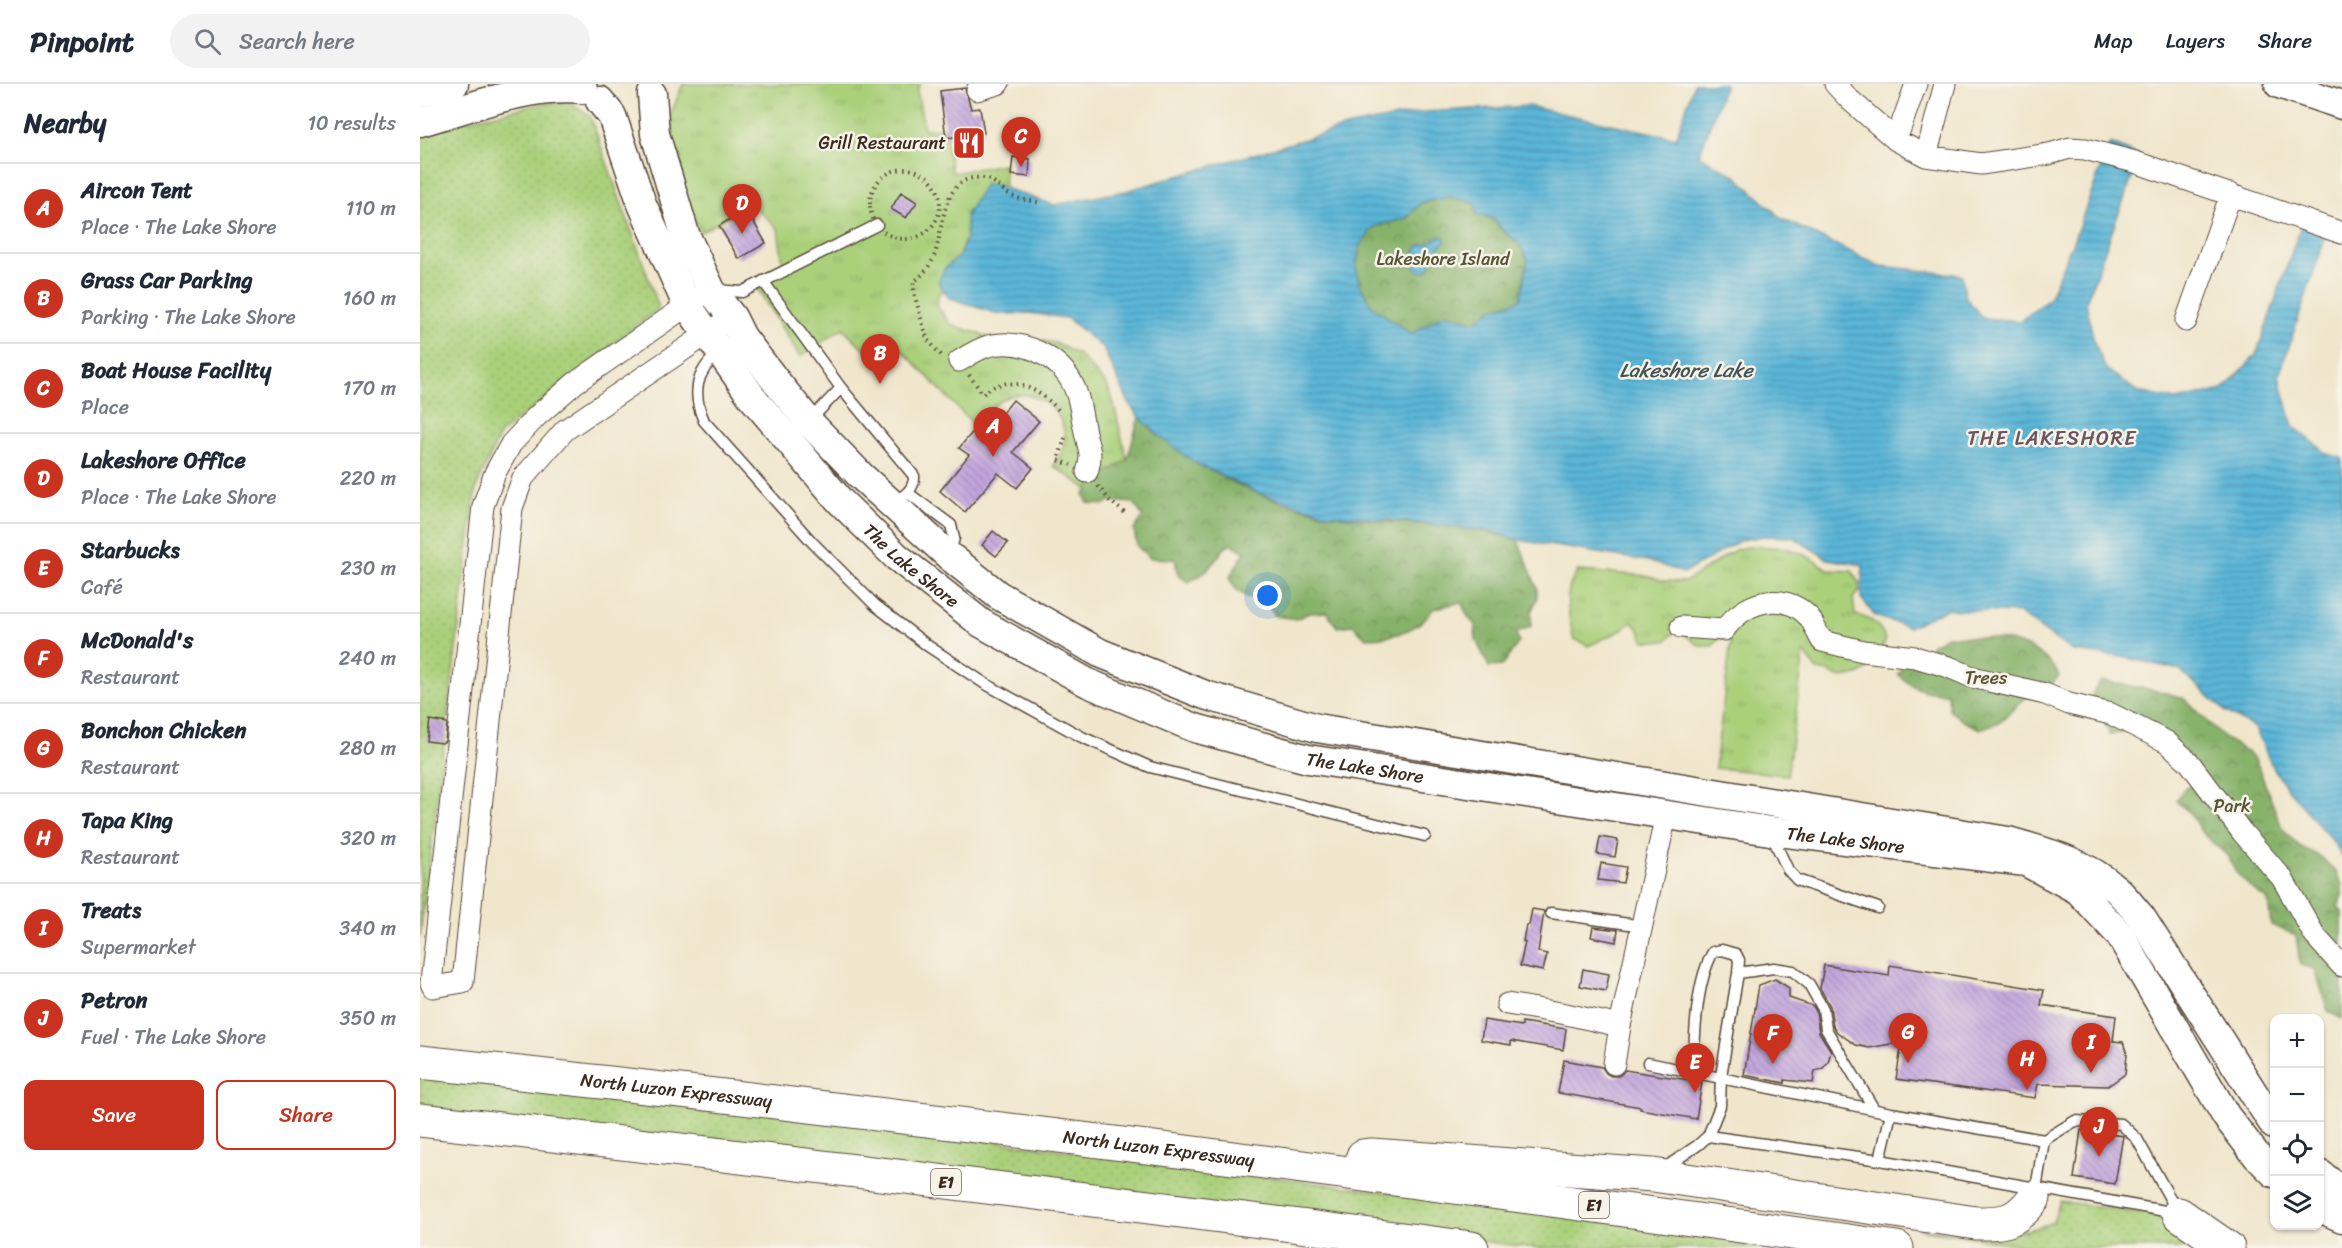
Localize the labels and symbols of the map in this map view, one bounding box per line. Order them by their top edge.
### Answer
pin: C [1002,118,1040,167]
restaurant icon: Grill Restaurant [951,125,987,161]
place label: Grill Restaurant [819,127,946,159]
pin: D [722,184,762,234]
park label: Lakeshore Island [1377,243,1511,275]
pin: B [860,334,900,384]
water label: Lakeshore Lake [1620,353,1755,388]
pin: A [974,408,1012,457]
district label: THE LAKESHORE [1967,421,2137,456]
street label: The Lake Shore [855,516,966,616]
your location [1253,581,1282,610]
park label: Trees [1965,662,2008,694]
street label: The Lake Shore [1304,743,1426,793]
park label: Park [2214,790,2251,822]
street label: The Lake Shore [1785,817,1906,863]
pin: F [1754,1014,1792,1064]
pin: G [1888,1014,1928,1063]
pin: I [2072,1024,2110,1073]
pin: H [2008,1040,2046,1090]
pin: E [1676,1044,1714,1093]
street label: North Luzon Expressway [579,1064,775,1117]
pin: J [2080,1108,2118,1157]
street label: North Luzon Expressway [1061,1121,1257,1177]
road number: E1 [931,1169,961,1195]
road number: E1 [1579,1192,1609,1218]

